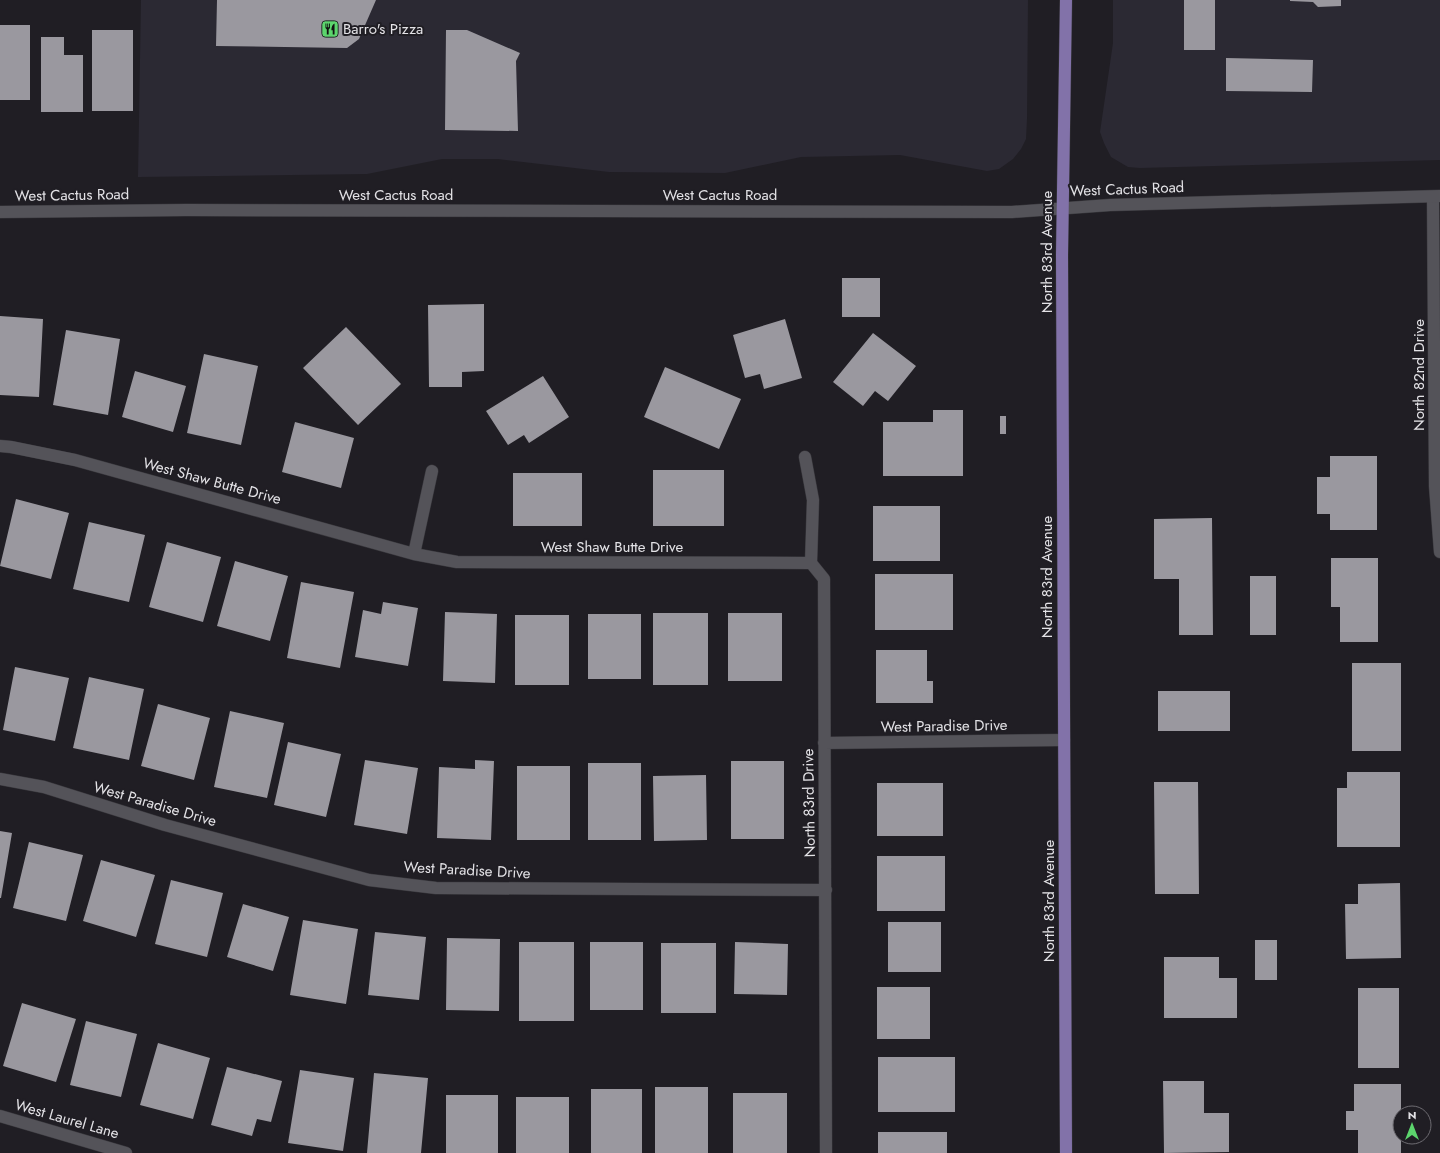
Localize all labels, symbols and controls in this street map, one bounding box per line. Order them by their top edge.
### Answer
place label: Barro's Pizza [343,18,423,40]
restaurant icon: Barro's Pizza [320,19,340,39]
street label: West Cactus Road [1069,176,1185,202]
street label: West Cactus Road [15,183,129,207]
street label: West Cactus Road [339,184,453,206]
street label: West Cactus Road [663,184,777,206]
street label: North 83rd Avenue [1036,191,1058,313]
street label: North 82nd Drive [1408,319,1430,431]
street label: West Shaw Butte Drive [140,452,284,510]
street label: North 83rd Avenue [1036,516,1058,638]
street label: West Shaw Butte Drive [541,536,684,558]
street label: West Paradise Drive [880,714,1008,738]
street label: North 83rd Drive [797,748,821,858]
street label: West Paradise Drive [91,776,219,832]
street label: North 83rd Avenue [1038,840,1060,962]
street label: West Paradise Drive [403,856,531,884]
street label: West Laurel Lane [12,1094,122,1144]
north arrow [1392,1105,1432,1145]
text: N [1408,1107,1416,1123]

